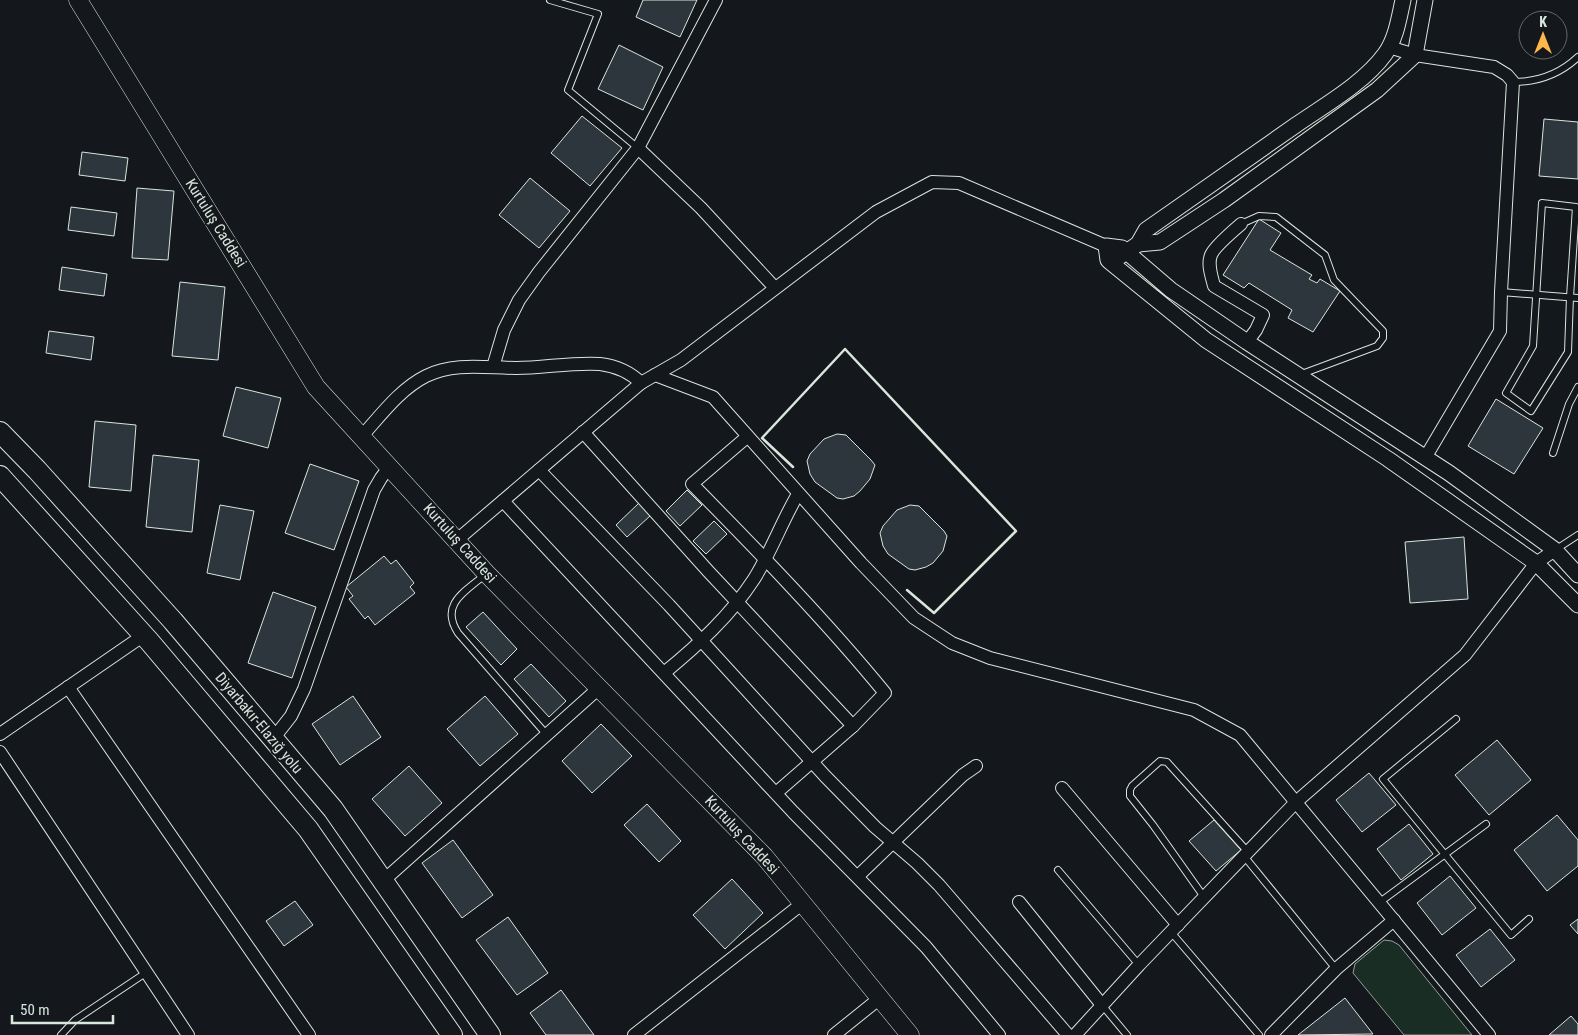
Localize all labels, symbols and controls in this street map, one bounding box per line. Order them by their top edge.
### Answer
north arrow [1518,10,1568,60]
text: K [1539,14,1547,30]
street label: Kurtuluş Caddesi [182,176,250,270]
street label: Kurtuluş Caddesi [420,500,500,586]
street label: Diyarbakır-Elazığ yolu [211,669,307,777]
street label: Kurtuluş Caddesi [701,792,783,878]
scale bar [12,992,114,1024]
text: 50 m [20,1001,50,1019]

